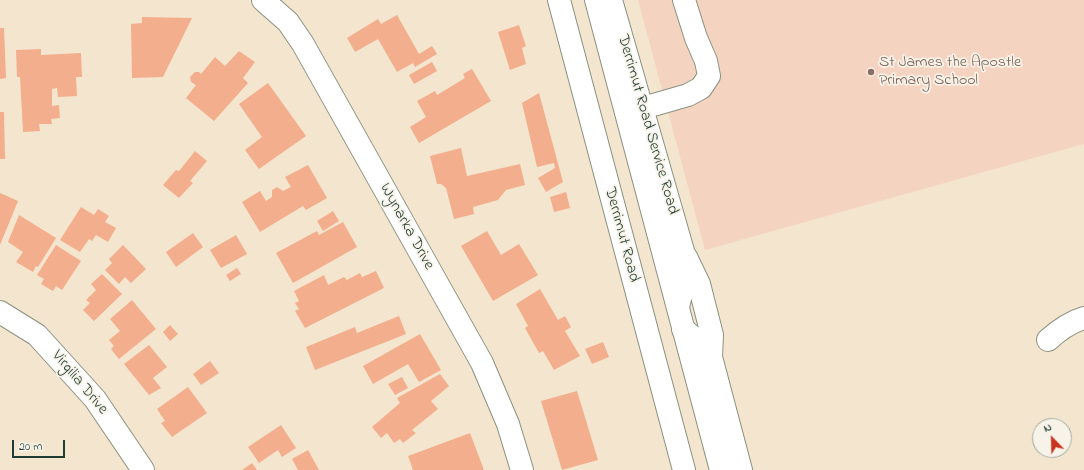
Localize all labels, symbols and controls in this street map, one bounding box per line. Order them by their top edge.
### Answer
street label: Derrimut Road Service Road [612,33,682,217]
place label: St James the Apostle Primary School [879,53,1021,91]
marker: St James the Apostle Primary School [866,67,876,77]
street label: Wynarka Drive [374,180,438,274]
street label: Derrimut Road [599,185,643,285]
street label: Virgilia Drive [47,347,111,419]
north arrow [1032,418,1072,458]
text: N [1041,419,1054,437]
scale bar [14,432,67,458]
text: 20 m [19,438,42,456]

